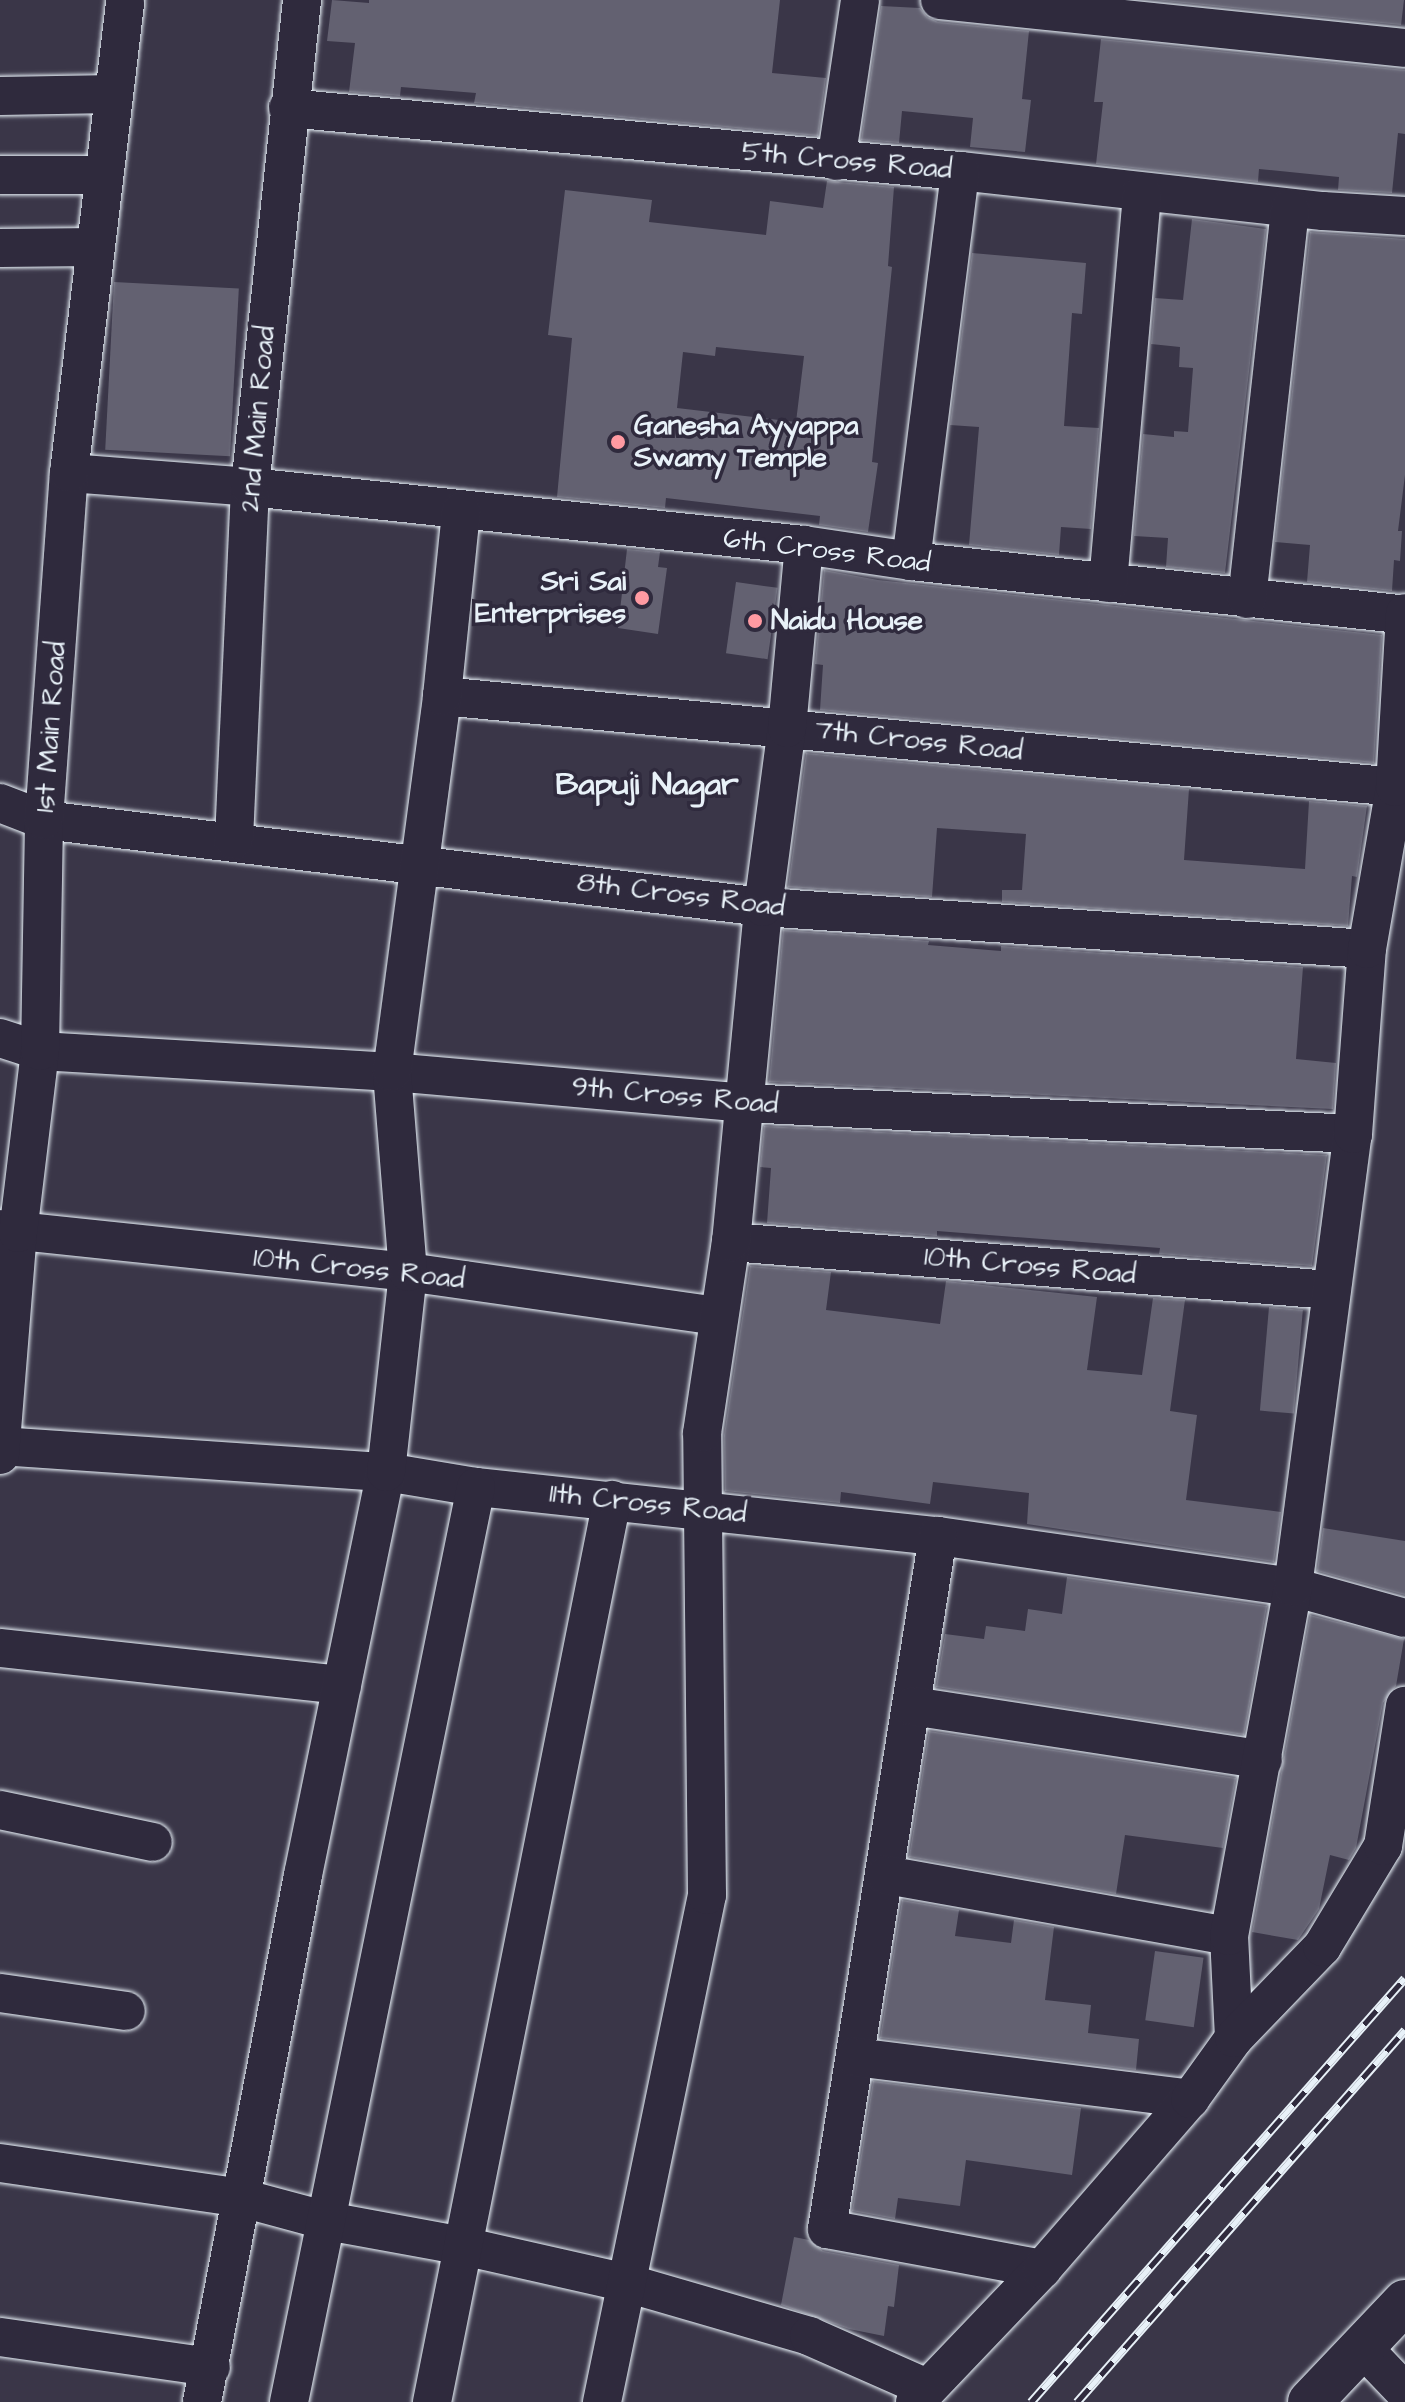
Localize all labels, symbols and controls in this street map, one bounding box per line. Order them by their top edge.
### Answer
street label: 5th Cross Road [740,135,954,187]
street label: 2nd Main Road [233,325,283,513]
place label: Ganesha Ayyappa Swamy Temple [634,409,858,475]
marker: Ganesha Ayyappa Swamy Temple [609,433,627,451]
street label: 6th Cross Road [721,522,933,580]
place label: Sri Sai Enterprises [475,565,626,631]
marker: Sri Sai Enterprises [633,589,651,607]
place label: Naidu House [771,604,923,638]
marker: Naidu House [746,612,764,630]
street label: 1st Main Road [28,640,74,814]
street label: 7th Cross Road [814,713,1024,769]
district label: Bapuji Nagar [555,766,739,804]
street label: 8th Cross Road [575,866,787,924]
street label: 9th Cross Road [570,1070,780,1122]
street label: 10th Cross Road [923,1240,1137,1292]
street label: 10th Cross Road [252,1241,466,1297]
street label: 11th Cross Road [548,1477,748,1531]

